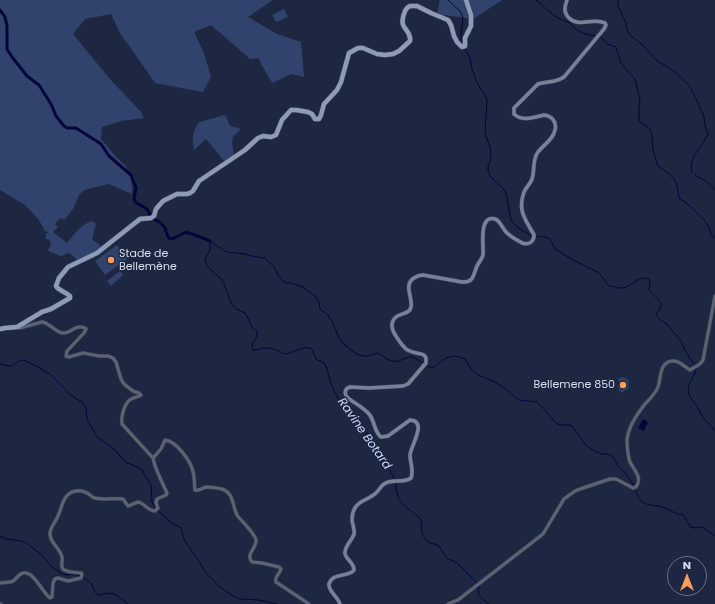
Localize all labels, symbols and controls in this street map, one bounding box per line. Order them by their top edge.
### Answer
place label: Stade de Bellemène [119,247,177,273]
marker: Stade de Bellemène [106,255,116,265]
place label: Bellemene 850 [534,378,615,392]
marker: Bellemene 850 [618,380,628,390]
water label: Ravine Botard [334,396,394,472]
north arrow [667,556,707,596]
text: N [683,557,691,573]

